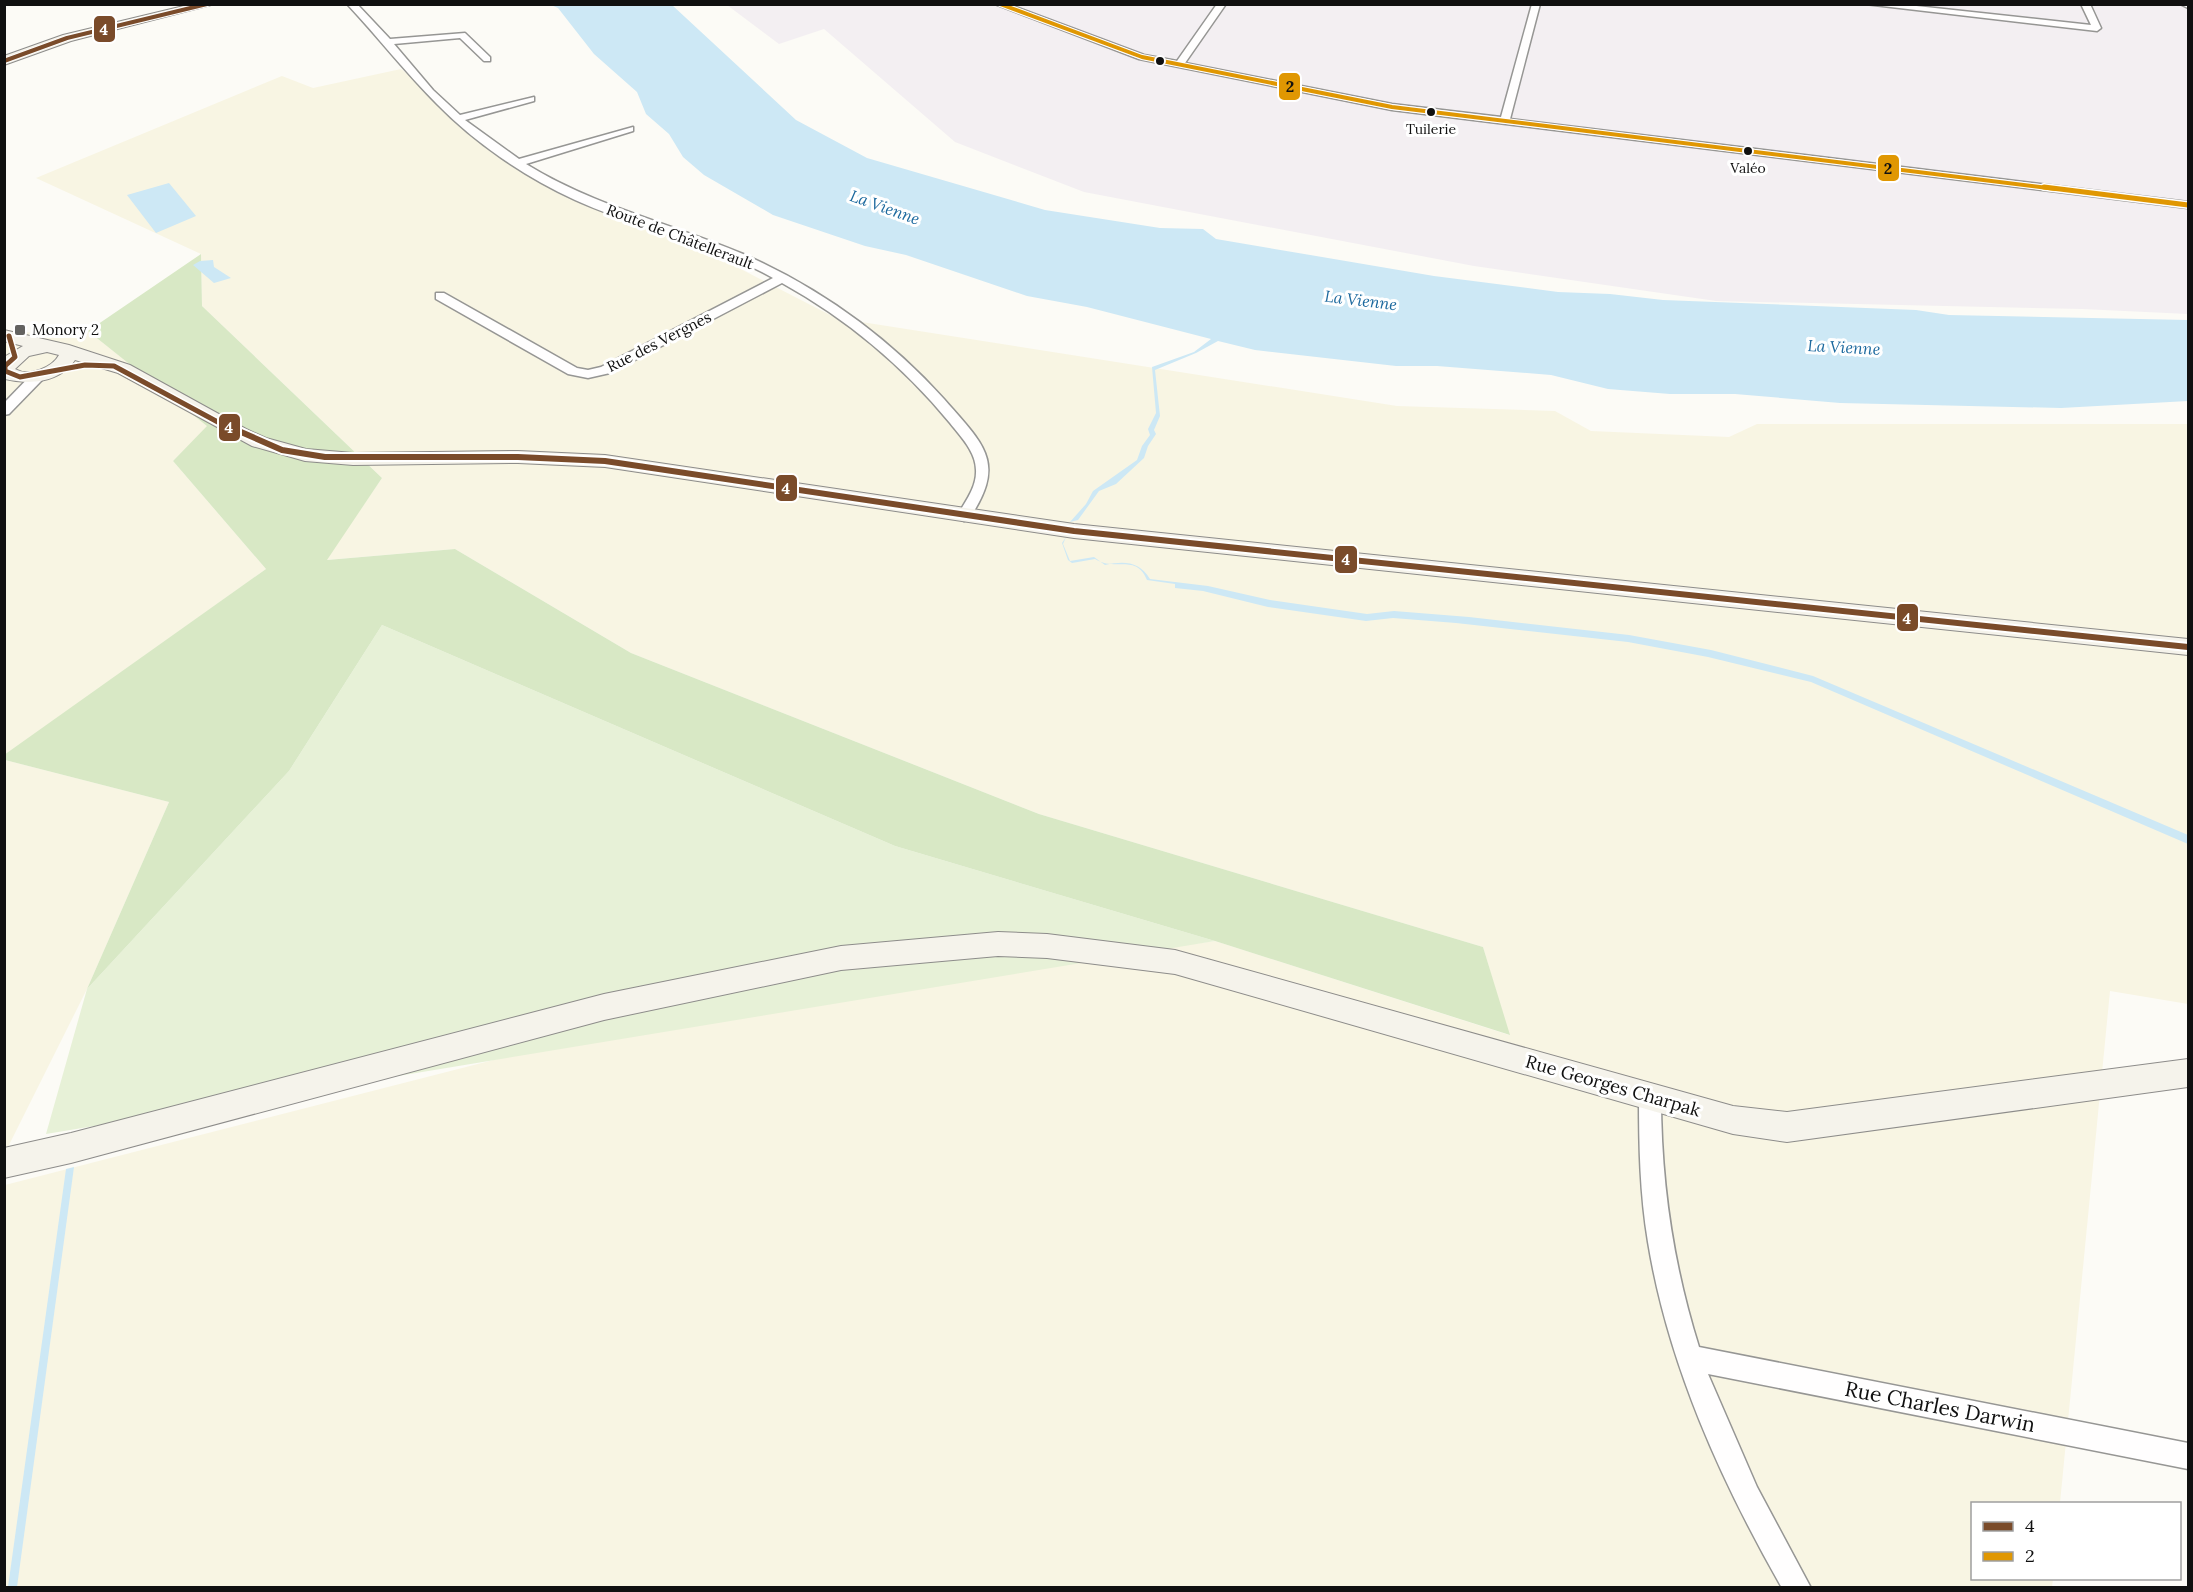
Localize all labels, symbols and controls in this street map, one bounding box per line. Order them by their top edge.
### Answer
line badge: 4 [93,15,116,43]
text: 4 [100,19,109,39]
unlabelled marker [1154,55,1166,67]
line badge: 2 [1278,72,1301,101]
text: 2 [1286,76,1294,96]
marker: Tuilerie [1425,106,1437,118]
place label: Tuilerie [1406,120,1456,138]
marker: Valéo [1742,145,1754,157]
line badge: 2 [1877,154,1900,182]
text: 2 [1884,158,1892,178]
place label: Valéo [1729,159,1766,177]
water label: La Vienne [847,185,923,229]
street label: Route de Châtellerault [604,200,757,273]
water label: La Vienne [1324,286,1399,314]
street label: Rue des Vergnes [603,307,714,376]
place label: Monory 2 [32,320,99,339]
marker: Monory 2 [13,323,27,337]
water label: La Vienne [1807,335,1881,359]
line badge: 4 [218,413,241,442]
text: 4 [225,417,234,437]
line badge: 4 [775,474,798,502]
text: 4 [782,478,791,498]
line badge: 4 [1334,545,1358,574]
text: 4 [1342,549,1351,569]
line badge: 4 [1896,603,1919,632]
text: 4 [1903,608,1912,628]
street label: Rue Georges Charpak [1523,1050,1704,1122]
street label: Rue Charles Darwin [1843,1375,2038,1438]
legend [1971,1502,2181,1580]
text: 4 [2025,1514,2035,1537]
text: 2 [2025,1544,2035,1567]

